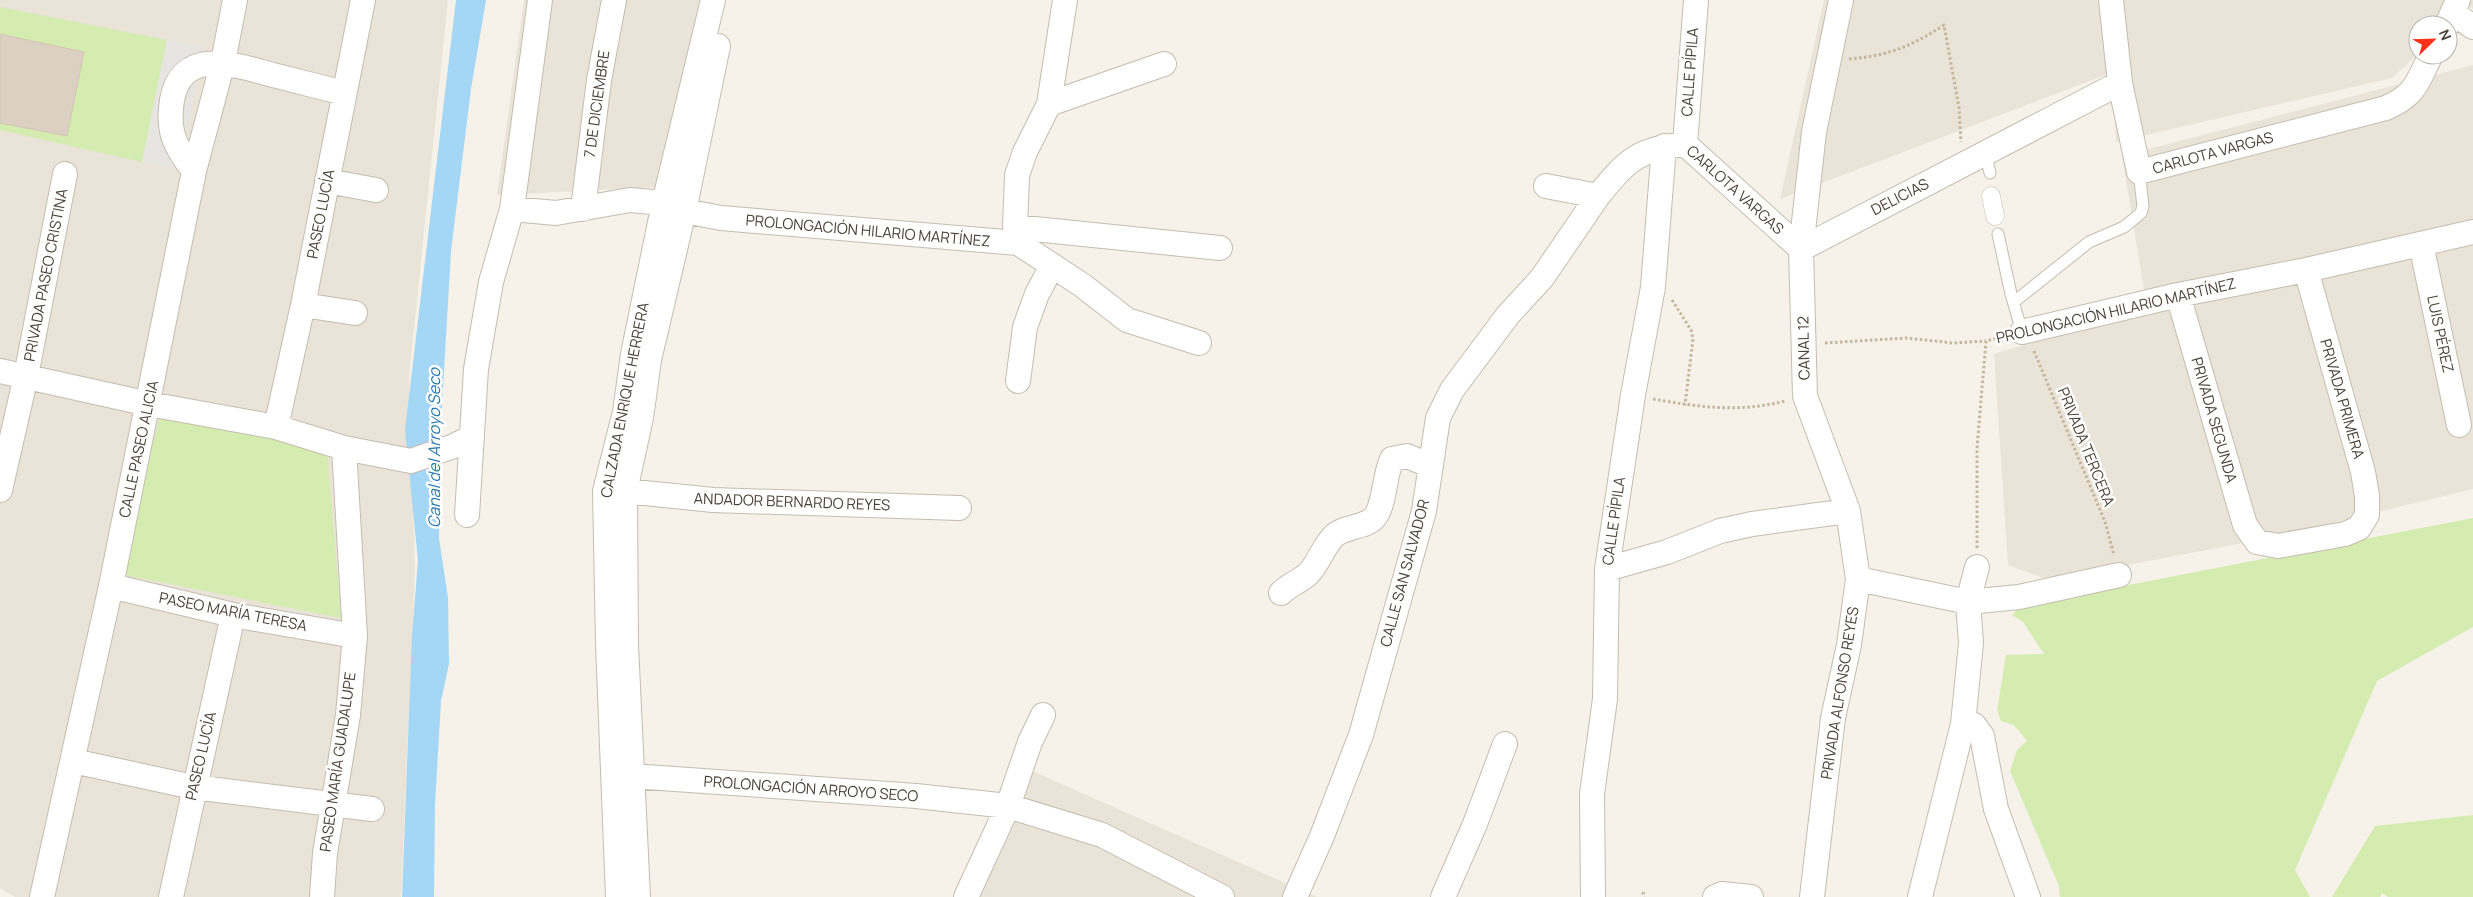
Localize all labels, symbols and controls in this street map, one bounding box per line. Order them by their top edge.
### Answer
north arrow [2408,15,2458,65]
street label: CALLE PÍPILA [1676,26,1703,117]
text: N [2435,26,2456,43]
street label: 7 DE DICIEMBRE [579,49,614,159]
street label: CARLOTA VARGAS [2150,126,2276,179]
street label: CARLOTA VARGAS [1682,140,1788,239]
street label: PASEO LUCÍA [302,167,340,260]
street label: DELICIAS [1867,173,1932,220]
street label: PRIVADA PASEO CRISTINA [18,186,73,363]
street label: PROLONGACIÓN HILARIO MARTÍNEZ [745,209,991,252]
street label: PROLONGACIÓN HILARIO MARTÍNEZ [1994,273,2238,348]
street label: LUIS PÉREZ [2422,293,2459,375]
street label: CALZADA ENRIQUE HERRERA [595,300,654,499]
street label: CANAL 12 [1792,316,1815,380]
street label: PRIVADA PRIMERA [2315,336,2370,462]
street label: PRIVADA SEGUNDA [2186,355,2243,486]
water label: Canal del Arroyo Seco [423,366,445,528]
street label: CALLE PASEO ALICIA [114,378,163,520]
street label: PRIVADA TERCERA [2053,384,2120,510]
street label: CALLE PÍPILA [1597,475,1630,567]
street label: ANDADOR BERNARDO REYES [693,488,891,515]
street label: CALLE SAN SALVADOR [1375,497,1434,649]
street label: PASEO MARÍA TERESA [157,587,309,636]
street label: PRIVADA ALFONSO REYES [1815,605,1864,781]
street label: PASEO MARÍA GUADALUPE [314,671,361,853]
street label: PASEO LUCÍA [180,709,221,802]
street label: PROLONGACIÓN ARROYO SECO [703,771,919,806]

